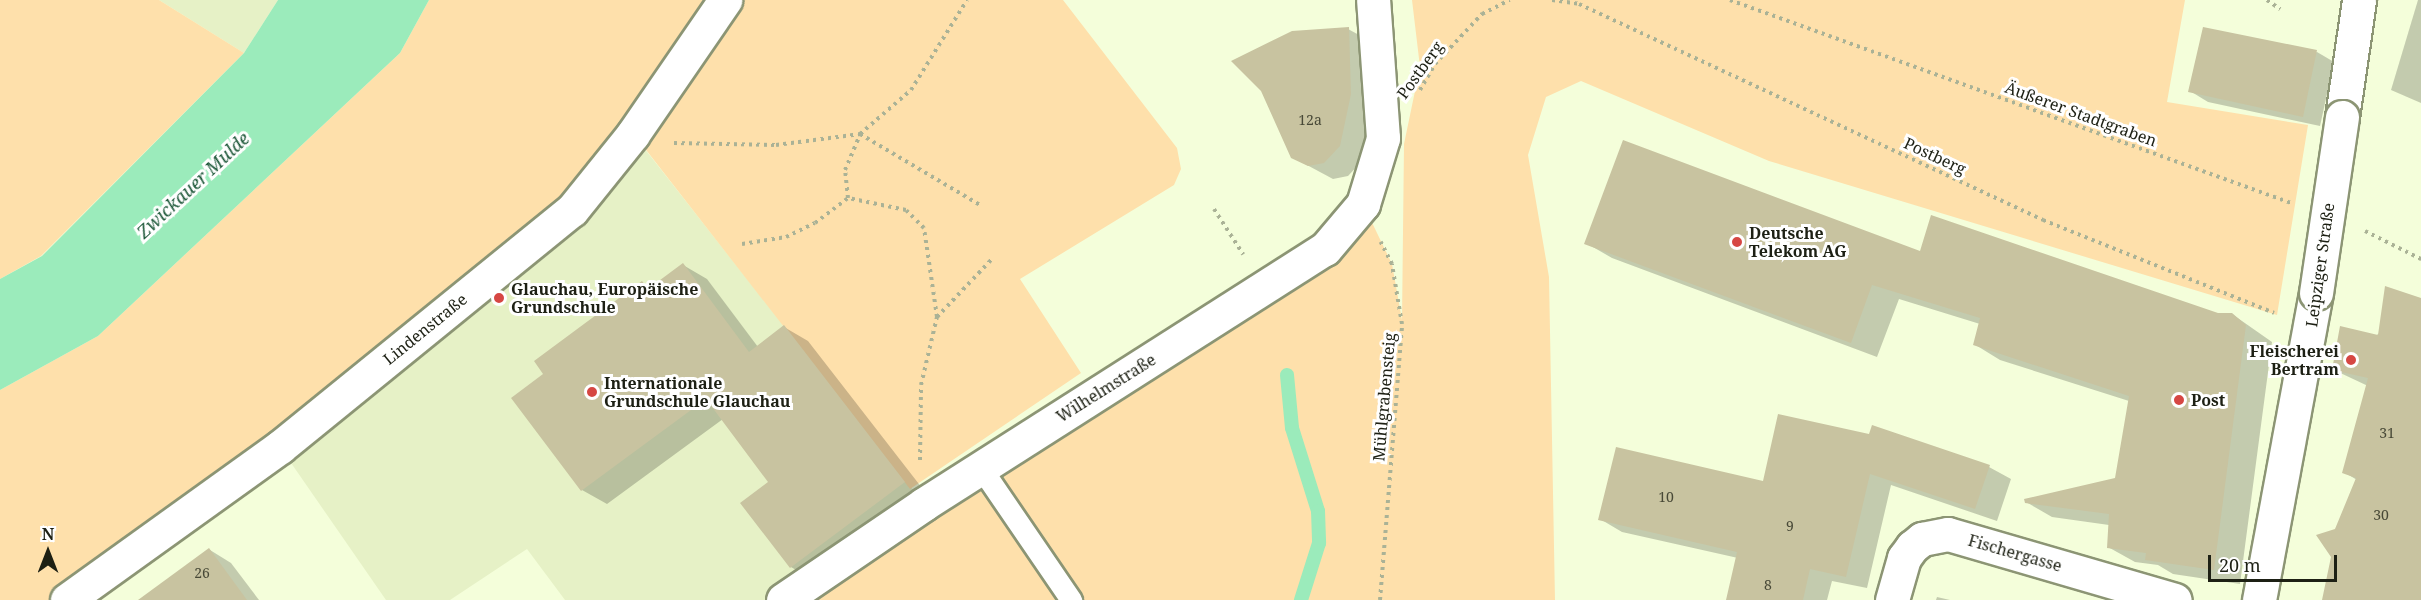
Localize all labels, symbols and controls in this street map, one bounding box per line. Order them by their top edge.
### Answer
street label: Postberg [1393,38,1447,102]
street label: Äußerer Stadtgraben [2002,78,2160,150]
house number: 12a [1298,112,1322,128]
water label: Zwickauer Mulde [132,127,254,243]
street label: Postberg [1901,133,1969,179]
street label: Leipziger Straße [2302,202,2338,328]
place label: Deutsche Telekom AG [1749,223,1846,261]
marker: Deutsche Telekom AG [1730,235,1744,249]
place label: Glauchau, Europäische Grundschule [511,279,698,317]
street label: Lindenstraße [379,289,471,369]
marker: Glauchau, Europäische Grundschule [492,291,506,305]
street label: Mühlgrabensteig [1369,332,1399,462]
place label: Fleischerei Bertram [2250,341,2339,379]
street label: Wilhelmstraße [1053,350,1159,426]
marker: Fleischerei Bertram [2344,353,2358,367]
place label: Internationale Grundschule Glauchau [604,373,790,411]
marker: Internationale Grundschule Glauchau [585,385,599,399]
place label: Post [2191,390,2225,410]
marker: Post [2172,393,2186,407]
house number: 31 [2379,425,2395,441]
house number: 10 [1658,489,1674,505]
house number: 30 [2373,507,2389,523]
house number: 9 [1786,518,1794,534]
north arrow [18,522,78,582]
text: N [42,523,54,545]
street label: Fischergasse [1966,530,2064,576]
scale bar [2211,543,2340,581]
text: 20 m [2219,553,2261,577]
house number: 26 [194,565,210,581]
house number: 8 [1764,577,1772,593]

